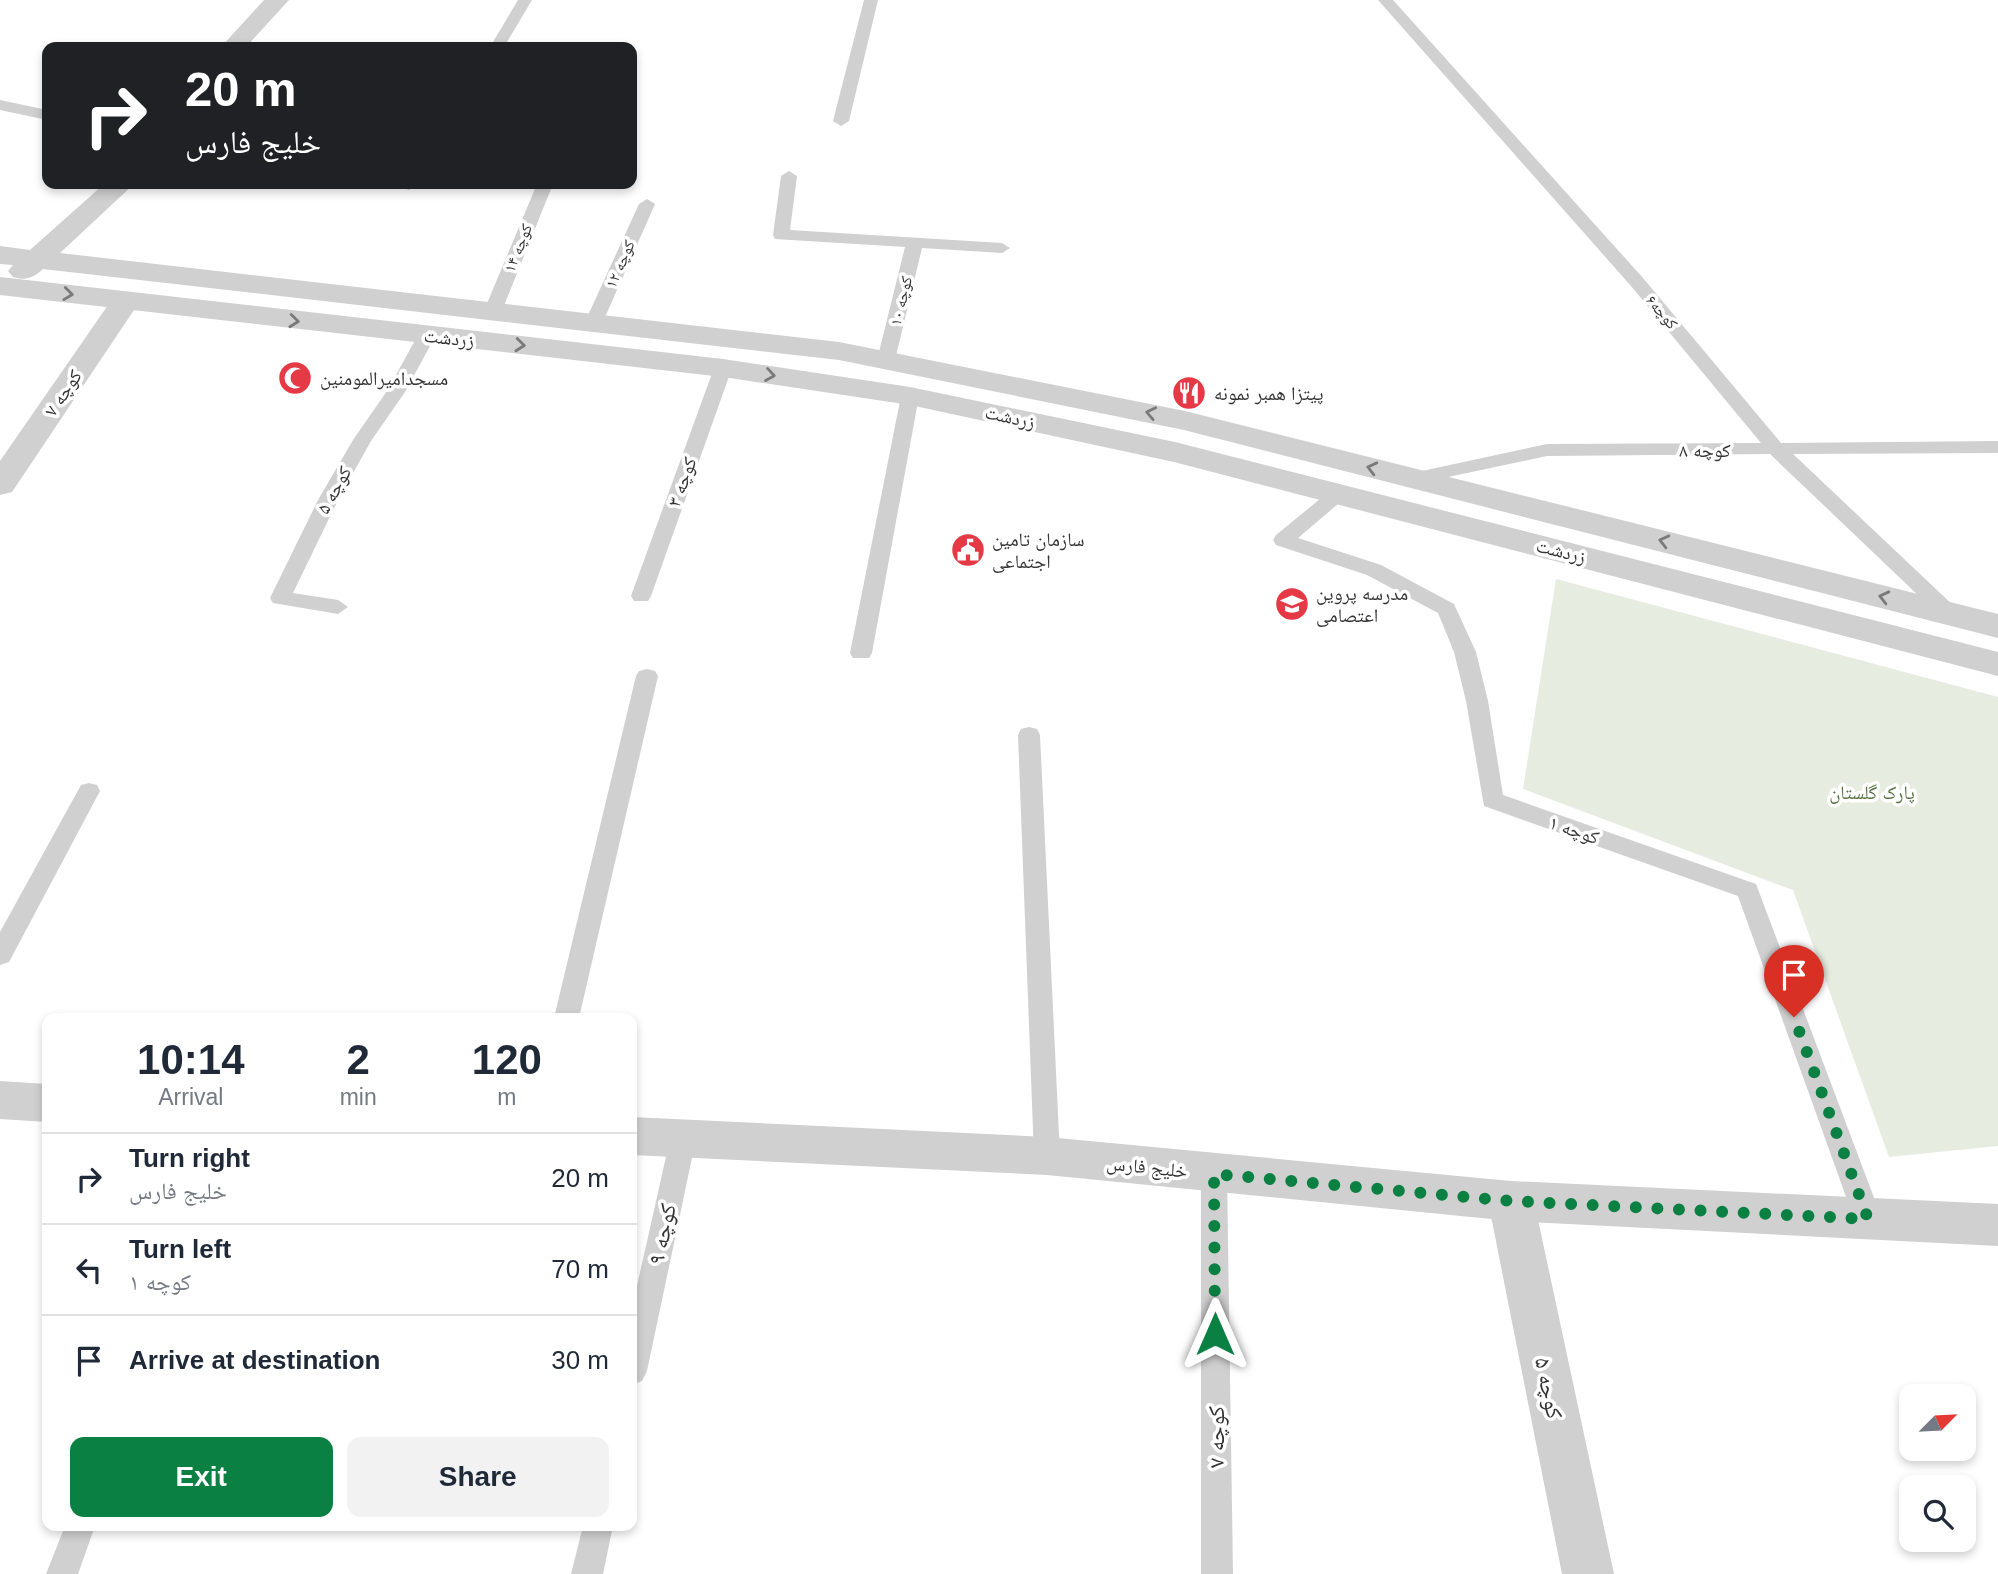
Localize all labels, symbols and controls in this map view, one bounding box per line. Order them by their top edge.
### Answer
text: 20 m [185,62,297,116]
icon: right [70,70,161,161]
text: خلیج فارس [185,124,321,160]
street label: کوچه ۱۴ [501,221,536,275]
street label: کوچه ۱۲ [602,237,639,291]
street label: کوچه ۱۰ [887,274,916,328]
one-way arrow [62,286,74,301]
street label: کوچه۶ [1642,292,1681,333]
one-way arrow [288,313,299,328]
street label: زردشت [423,325,475,352]
one-way arrow [514,338,526,353]
mosque icon: مسجدامیرالمومنین [276,359,314,397]
street label: کوچه ۷ [40,366,87,421]
one-way arrow [764,367,776,382]
place label: مسجدامیرالمومنین [320,368,448,390]
restaurant icon: پیتزا همبر نمونه [1170,374,1208,412]
place label: پیتزا همبر نمونه [1214,383,1323,405]
street label: زردشت [983,401,1037,434]
one-way arrow [1145,407,1157,422]
street label: کوچه ۸ [1679,440,1731,462]
street label: کوچه ۳ [663,454,702,510]
street label: کوچه ۵ [312,462,357,518]
one-way arrow [1366,462,1378,476]
place label: سازمان تامین اجتماعی [992,529,1084,573]
public building icon: سازمان تامین اجتماعی [949,531,987,569]
street label: زردشت [1534,535,1588,568]
one-way arrow [1658,535,1670,549]
place label: مدرسه پروین اعتصامی [1316,583,1408,627]
school or university icon: مدرسه پروین اعتصامی [1273,585,1311,623]
one-way arrow [1878,591,1890,605]
park label: پارک گلستان [1829,782,1915,804]
street label: کوچه ۱ [1546,812,1602,849]
pin [1764,945,1824,1017]
icon: arrive [1775,956,1813,994]
text: 10:14 [137,1036,245,1083]
text: 2 [346,1036,370,1083]
text: 120 [472,1036,542,1083]
text: Arrival [158,1084,223,1110]
text: min [340,1084,377,1110]
text: m [497,1084,516,1110]
text: Turn right [129,1143,250,1173]
street label: خلیج فارس [1105,1152,1188,1184]
icon: right [70,1160,108,1198]
text: 20 m [551,1163,609,1193]
text: خلیج فارس [129,1178,227,1204]
street label: کوچه ۹ [643,1201,682,1267]
text: Turn left [129,1234,231,1264]
icon: left [70,1251,108,1289]
text: 70 m [551,1254,609,1284]
text: کوچه ۱ [129,1269,191,1295]
position arrow [1178,1297,1252,1371]
icon: arrive [70,1342,108,1380]
text: Arrive at destination [129,1345,380,1375]
text: 30 m [551,1345,609,1375]
street label: کوچه ۵ [1529,1355,1568,1422]
north arrow [1899,1384,1976,1461]
map controls [1899,1384,1976,1552]
street label: کوچه ۷ [1203,1406,1230,1468]
button: Exit [70,1437,333,1517]
button: Share [347,1437,609,1517]
button: search [1899,1475,1976,1552]

